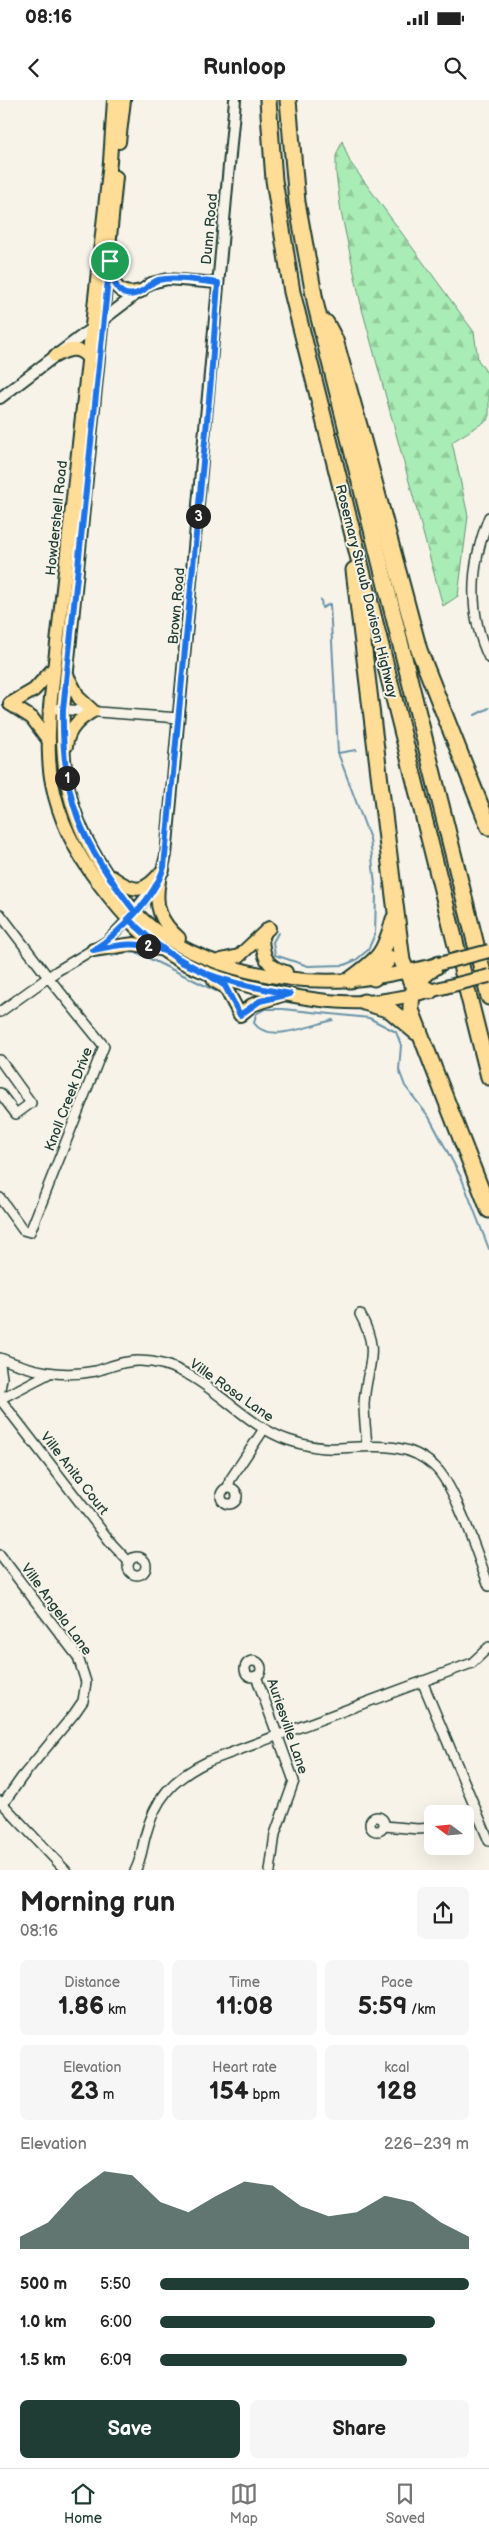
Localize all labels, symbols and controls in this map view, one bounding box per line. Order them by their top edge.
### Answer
text: 08:16 [25,6,72,29]
icon: back [20,54,48,82]
text: Runloop [203,54,286,81]
icon: search [441,54,469,82]
street label: Dunn Road [198,193,221,265]
pin [89,240,131,282]
icon: arrive [96,247,124,275]
street label: Howdershell Road [42,460,71,576]
street label: Rosemary Straub Davison Highway [332,483,401,700]
pin: 3 [186,504,210,528]
text: 3 [194,508,203,525]
street label: Brown Road [165,567,188,645]
pin: 1 [54,766,80,790]
text: 1 [65,770,70,787]
pin: 2 [136,934,160,958]
text: 2 [144,938,153,955]
street label: Knoll Creek Drive [41,1045,96,1153]
street label: Ville Rosa Lane [187,1355,277,1426]
street label: Ville Anita Court [37,1428,113,1519]
street label: Ville Angela Lane [18,1560,96,1659]
street label: Auriesville Lane [263,1676,312,1776]
north arrow [424,1805,474,1855]
map controls [424,1805,474,1855]
text: Morning run [20,1886,175,1919]
button: share [417,1887,469,1939]
text: 08:16 [20,1922,58,1941]
text: Distance [64,1974,120,1991]
text: Time [229,1974,260,1991]
text: Pace [381,1974,413,1991]
text: 1.86 [58,1991,104,2022]
text: 11:08 [216,1991,273,2022]
text: 5:59 [358,1991,407,2022]
text: km [104,2001,126,2018]
text: /km [407,2001,436,2018]
text: Elevation [63,2059,121,2076]
text: Heart rate [212,2059,277,2076]
text: kcal [384,2059,409,2076]
text: 23 [70,2076,99,2107]
text: 154 [209,2076,249,2107]
text: 128 [377,2076,417,2107]
text: m [99,2086,114,2103]
text: bpm [249,2086,280,2103]
text: Elevation [20,2135,87,2154]
text: 226–239 m [384,2135,469,2154]
text: 500 m [20,2275,67,2294]
text: 5:50 [100,2275,131,2294]
text: 1.0 km [20,2313,67,2332]
text: 6:00 [100,2313,132,2332]
text: 1.5 km [20,2351,66,2370]
text: 6:09 [100,2351,132,2370]
button: Save [20,2400,240,2458]
button: Share [250,2400,469,2458]
tab: Home [64,2480,102,2527]
tab: Map [230,2480,258,2527]
tab: Saved [386,2480,425,2527]

